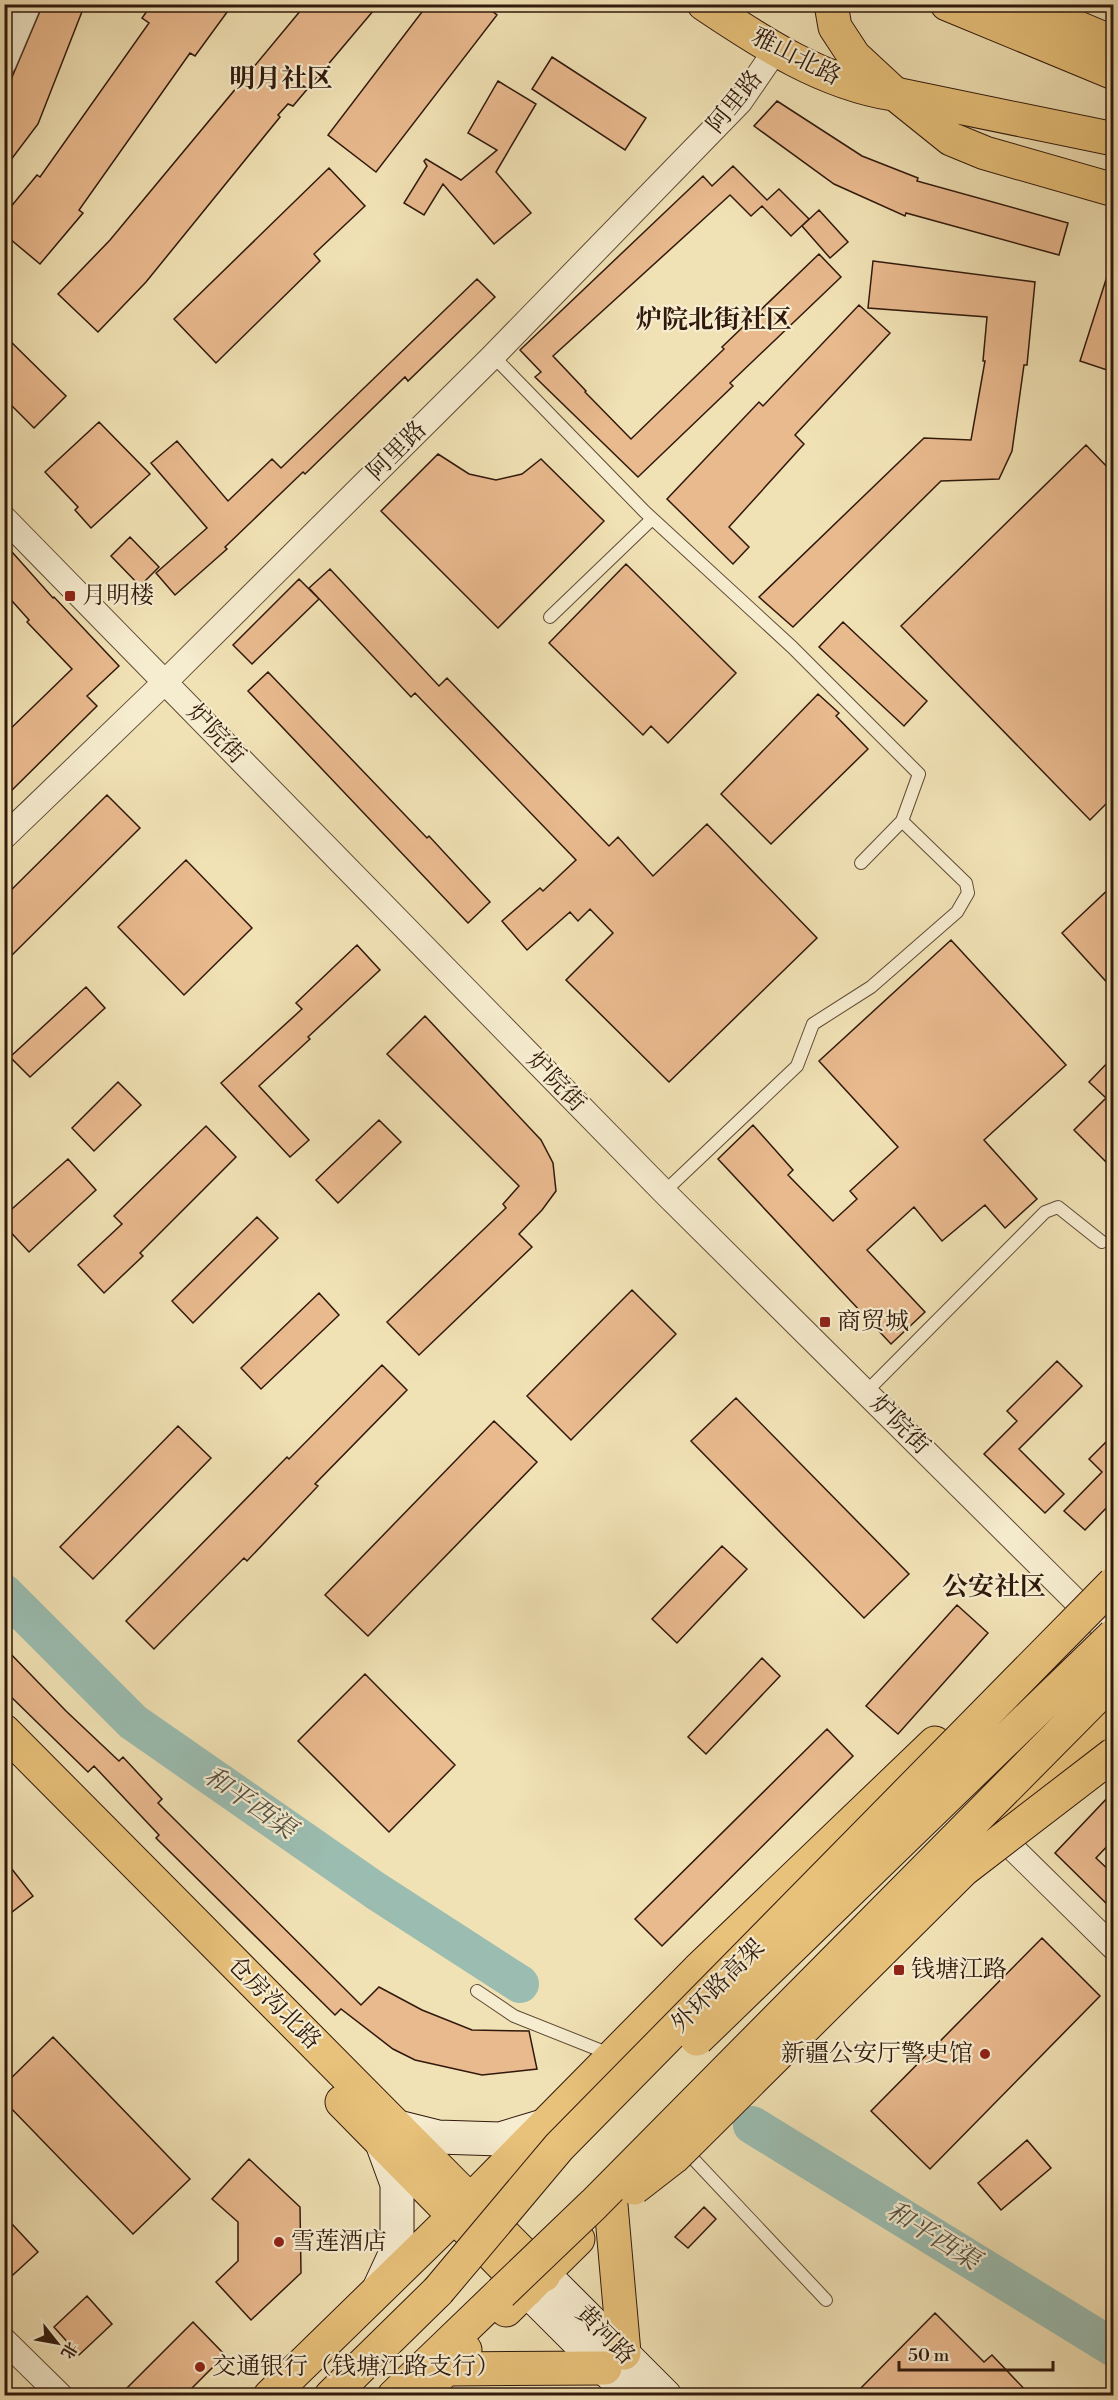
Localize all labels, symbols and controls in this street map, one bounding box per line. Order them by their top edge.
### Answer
street label: 雅山北路 [746,22,846,92]
district label: 明月社区 [229,63,333,95]
street label: 阿里路 [701,65,769,139]
district label: 炉院北街社区 [636,304,792,336]
street label: 阿里路 [361,415,433,487]
place label: 月明楼 [82,581,154,611]
marker: 月明楼 [63,589,77,603]
street label: 炉院街 [180,698,252,770]
street label: 炉院街 [520,1046,592,1118]
place label: 商贸城 [837,1307,909,1337]
marker: 商贸城 [818,1315,832,1329]
street label: 炉院街 [864,1389,936,1461]
district label: 公安社区 [942,1571,1046,1603]
water label: 和平西渠 [198,1760,304,1848]
street label: 外环路高架 [665,1933,771,2039]
street label: 仓房沟北路 [221,1950,327,2056]
place label: 钱塘江路 [911,1955,1007,1985]
marker: 钱塘江路 [892,1963,906,1977]
place label: 新疆公安厅警史馆 [781,2039,973,2069]
marker: 新疆公安厅警史馆 [978,2047,992,2061]
water label: 和平西渠 [880,2195,988,2279]
place label: 雪莲酒店 [291,2227,387,2257]
marker: 雪莲酒店 [272,2235,286,2249]
street label: 黄河路 [569,2299,641,2371]
north arrow [27,2313,87,2373]
scale bar [899,2334,1054,2372]
text: 北 [56,2338,82,2362]
text: 50 m [908,2344,950,2367]
place label: 交通银行（钱塘江路支行） [212,2352,500,2382]
marker: 交通银行（钱塘江路支行） [193,2360,207,2374]

